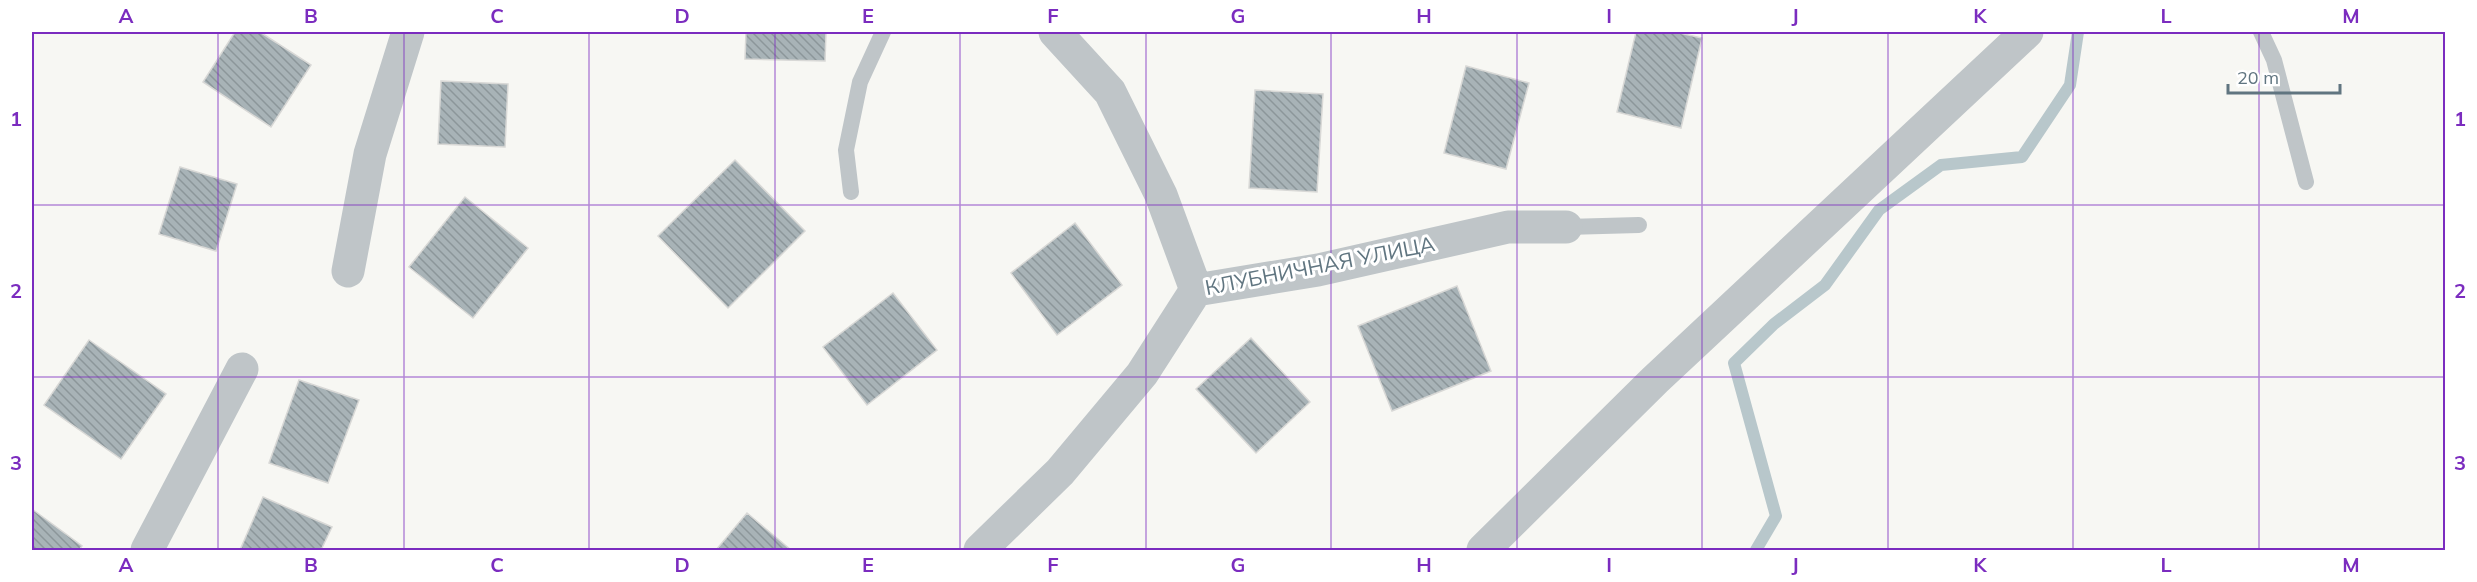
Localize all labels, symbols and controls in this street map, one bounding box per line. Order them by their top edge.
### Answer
text: A [119,3,134,28]
text: B [304,3,318,28]
text: C [490,3,504,28]
text: D [674,3,690,28]
text: E [862,3,874,28]
text: F [1047,3,1059,28]
text: G [1231,3,1245,28]
text: H [1416,3,1432,28]
text: I [1606,3,1612,28]
text: J [1791,3,1799,28]
text: K [1973,3,1987,28]
text: L [2160,3,2172,28]
text: M [2342,3,2360,28]
scale bar [2228,57,2340,95]
text: 20 m [2237,66,2279,89]
text: 1 [10,106,22,131]
text: 1 [2454,106,2466,131]
street label: КЛУБНИЧНАЯ УЛИЦА [1203,230,1438,300]
text: 2 [10,278,22,303]
text: 2 [2454,278,2466,303]
text: 3 [10,450,22,475]
text: 3 [2454,450,2466,475]
text: A [119,552,134,577]
text: B [304,552,318,577]
text: C [490,552,504,577]
text: D [674,552,690,577]
text: E [862,552,874,577]
text: F [1047,552,1059,577]
text: G [1231,552,1245,577]
text: H [1416,552,1432,577]
text: I [1606,552,1612,577]
text: J [1791,552,1799,577]
text: K [1973,552,1987,577]
text: L [2160,552,2172,577]
text: M [2342,552,2360,577]

